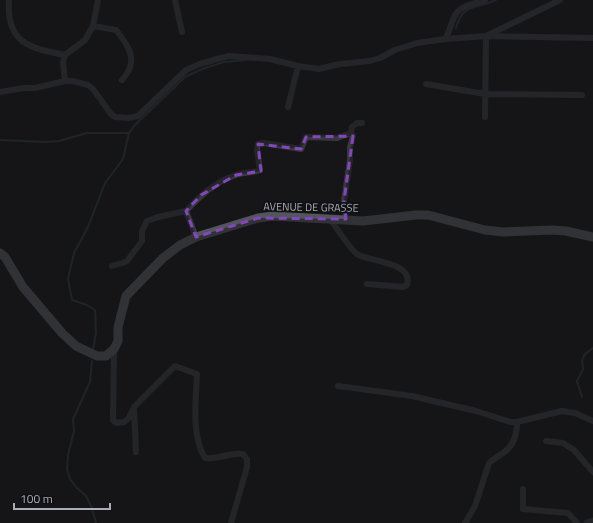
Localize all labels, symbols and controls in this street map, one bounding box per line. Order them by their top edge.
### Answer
street label: AVENUE DE GRASSE [263,198,359,216]
scale bar [14,485,110,511]
text: 100 m [20,489,53,508]

